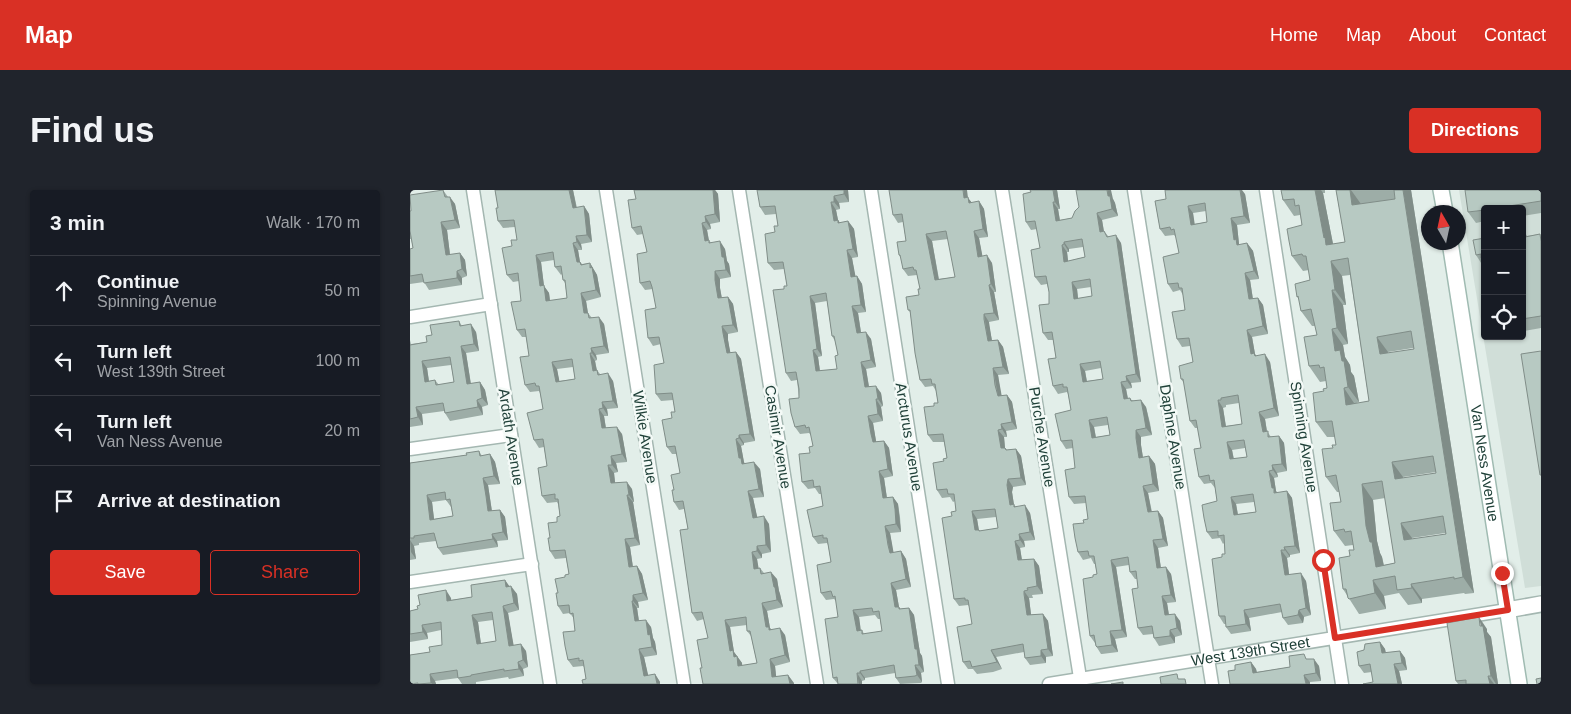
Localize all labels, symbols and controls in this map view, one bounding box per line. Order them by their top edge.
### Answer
text: Map [25,21,73,48]
text: Home [1270,25,1318,45]
text: Map [1346,25,1381,45]
text: About [1409,25,1456,45]
text: Contact [1484,25,1546,45]
button: Directions [1409,108,1541,153]
text: Find us [30,110,154,149]
north arrow [1421,205,1466,250]
map controls [1481,205,1526,340]
button: + [1481,205,1526,250]
text: 3 min [50,211,105,234]
text: Walk · 170 m [266,214,360,231]
button: − [1481,250,1526,295]
text: Continue [97,271,179,292]
icon: ahead [50,277,78,305]
text: 50 m [324,282,360,299]
text: Spinning Avenue [97,293,217,310]
button: locate [1481,295,1526,340]
text: Turn left [97,341,172,362]
icon: left [50,347,78,375]
text: 100 m [316,352,360,369]
text: West 139th Street [97,363,225,380]
street label: Spinning Avenue [1287,380,1322,494]
street label: Arcturus Avenue [893,381,926,492]
street label: Daphne Avenue [1157,383,1190,491]
street label: Casimir Avenue [762,384,795,490]
street label: Purche Avenue [1026,385,1059,488]
street label: Ardath Avenue [495,387,528,487]
street label: Wilkie Avenue [630,389,661,485]
street label: Van Ness Avenue [1468,404,1503,523]
text: Turn left [97,411,172,432]
icon: left [50,417,78,445]
text: 20 m [324,422,360,439]
text: Van Ness Avenue [97,433,223,450]
icon: arrive [50,487,78,515]
text: Arrive at destination [97,490,281,511]
route start [1312,549,1335,572]
button: Save [50,550,200,595]
button: Share [210,550,360,595]
route end [1491,562,1514,585]
street label: West 139th Street [1190,633,1312,669]

